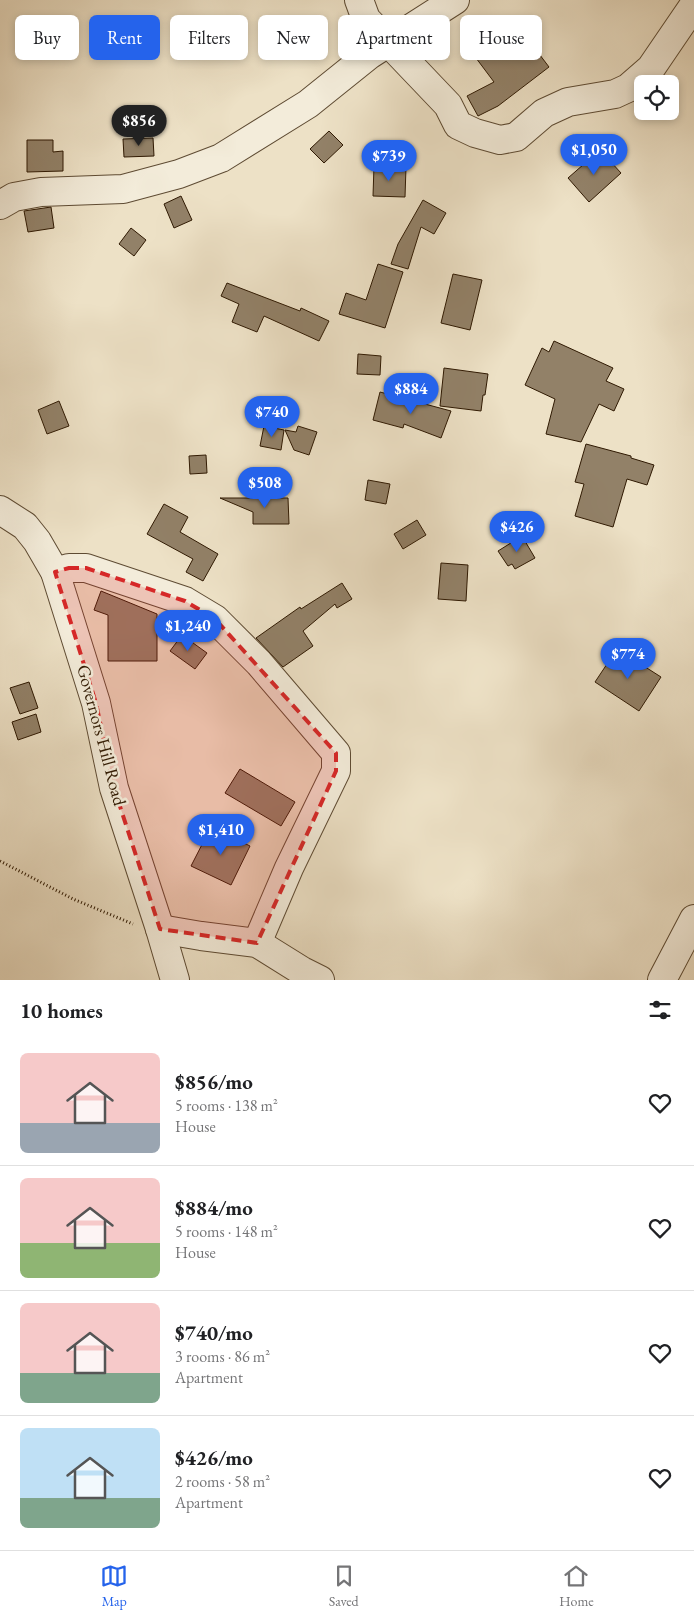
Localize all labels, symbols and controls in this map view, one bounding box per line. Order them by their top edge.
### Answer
chip: Buy [15,15,79,60]
chip: Rent [89,15,160,60]
chip: Filters [170,15,248,60]
chip: New [258,15,328,60]
chip: Apartment [338,15,450,60]
chip: House [460,15,542,60]
map controls [634,75,679,120]
button: locate [634,75,679,120]
pin: $856 [109,104,169,147]
text: $856 [123,110,155,131]
pin: $1,050 [553,134,635,176]
text: $1,050 [571,139,617,160]
pin: $739 [359,140,419,182]
text: $739 [373,145,405,166]
pin: $884 [381,372,441,415]
text: $884 [395,378,427,399]
pin: $740 [242,396,302,438]
text: $740 [256,401,288,422]
pin: $508 [235,466,295,509]
text: $508 [249,472,281,493]
pin: $426 [487,510,547,553]
text: $426 [501,516,533,537]
pin: $1,240 [147,610,229,652]
text: $1,240 [165,615,211,636]
pin: $774 [598,638,658,680]
text: $774 [612,643,644,664]
street label: Governors Hill Road [72,662,132,809]
pin: $1,410 [180,814,262,856]
text: $1,410 [198,819,244,840]
icon: filters [646,996,674,1024]
text: 10 homes [20,997,103,1024]
text: $856/mo [175,1068,253,1095]
icon: home [60,1073,120,1133]
icon: heart [646,1089,674,1117]
text: 5 rooms · 138 m² [175,1095,278,1116]
text: House [175,1116,216,1137]
text: $884/mo [175,1194,253,1221]
icon: home [60,1198,120,1258]
icon: heart [646,1214,674,1242]
text: 5 rooms · 148 m² [175,1221,278,1242]
text: House [175,1242,216,1263]
text: $740/mo [175,1319,253,1346]
icon: home [60,1323,120,1383]
icon: heart [646,1339,674,1367]
text: 3 rooms · 86 m² [175,1346,270,1367]
text: Apartment [175,1367,243,1388]
text: $426/mo [175,1444,253,1471]
icon: home [60,1448,120,1508]
icon: heart [646,1464,674,1492]
text: 2 rooms · 58 m² [175,1471,270,1492]
text: Apartment [175,1492,243,1513]
tab: Map [100,1562,128,1610]
tab: Saved [329,1562,359,1610]
tab: Home [559,1562,594,1610]

